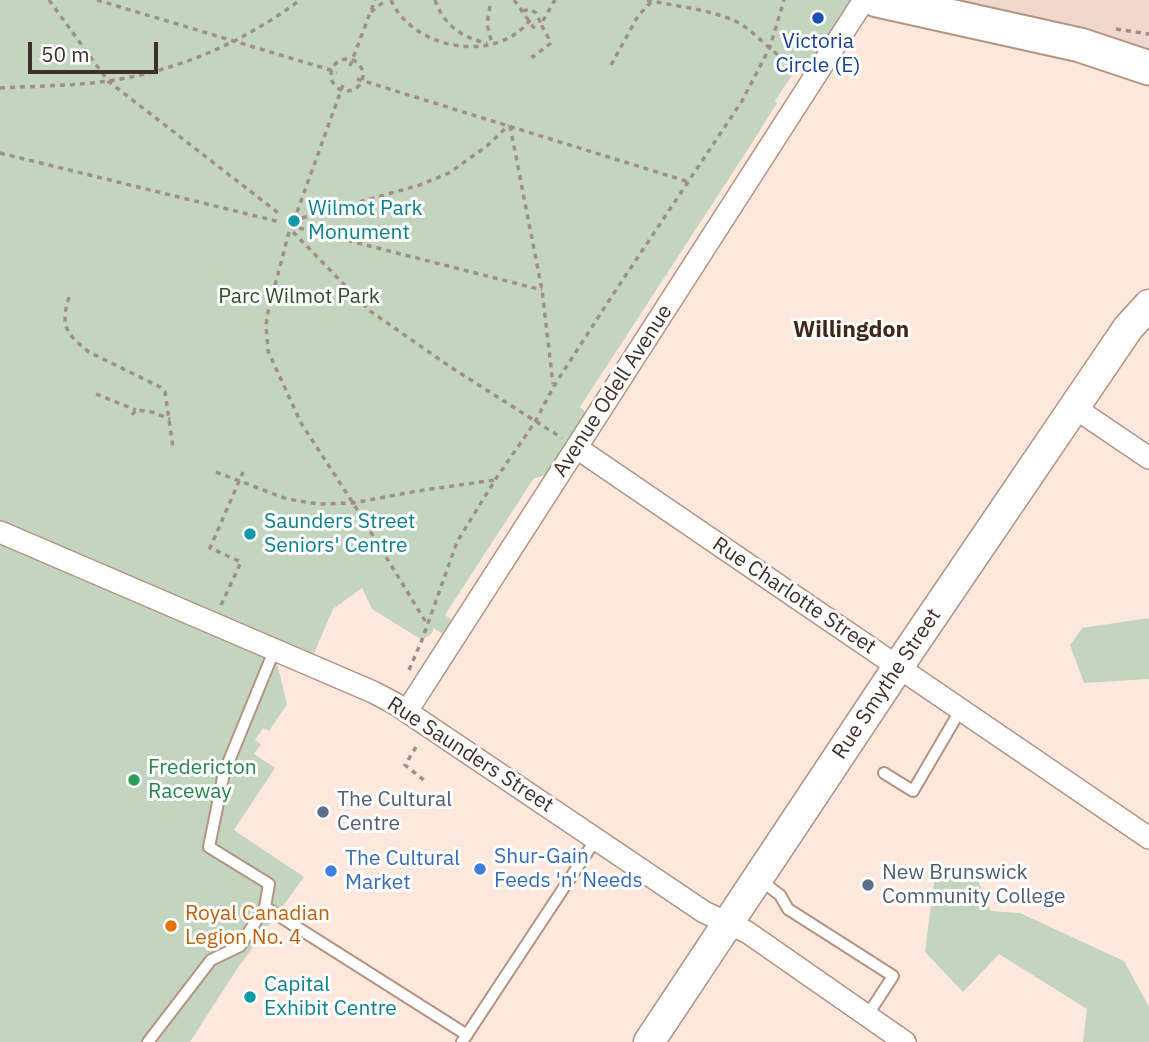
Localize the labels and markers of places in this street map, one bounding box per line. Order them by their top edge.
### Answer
marker: Victoria Circle (E) [810,10,826,26]
place label: Victoria Circle (E) [776,29,860,79]
place label: Wilmot Park Monument [308,196,423,246]
marker: Wilmot Park Monument [286,213,302,229]
place label: Saunders Street Seniors' Centre [264,509,415,559]
marker: Saunders Street Seniors' Centre [242,526,258,542]
place label: Fredericton Raceway [148,755,257,805]
marker: Fredericton Raceway [126,772,142,788]
place label: The Cultural Centre [337,787,452,837]
marker: The Cultural Centre [315,804,331,820]
place label: Shur-Gain Feeds 'n' Needs [494,844,643,894]
place label: The Cultural Market [345,846,460,896]
place label: New Brunswick Community College [882,860,1066,910]
marker: Shur-Gain Feeds 'n' Needs [472,861,488,877]
marker: The Cultural Market [323,863,339,879]
marker: New Brunswick Community College [860,877,876,893]
place label: Royal Canadian Legion No. 4 [185,901,330,951]
marker: Royal Canadian Legion No. 4 [163,918,179,934]
place label: Capital Exhibit Centre [264,972,397,1022]
marker: Capital Exhibit Centre [242,989,258,1005]

